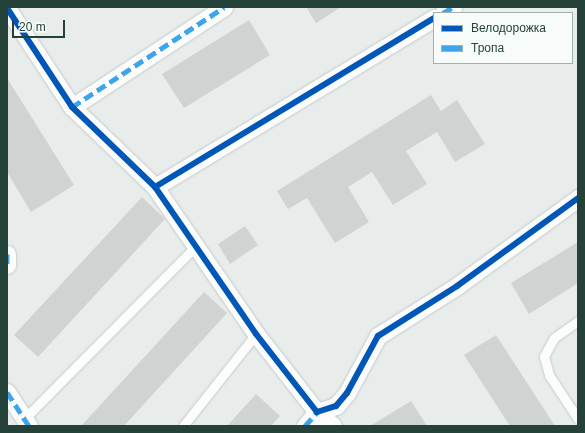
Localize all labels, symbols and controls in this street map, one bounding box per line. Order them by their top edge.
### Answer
scale bar [14,12,67,38]
legend [433,12,573,64]
text: 20 m [19,20,46,34]
text: Велодорожка [471,21,546,35]
text: Тропа [471,41,504,55]

